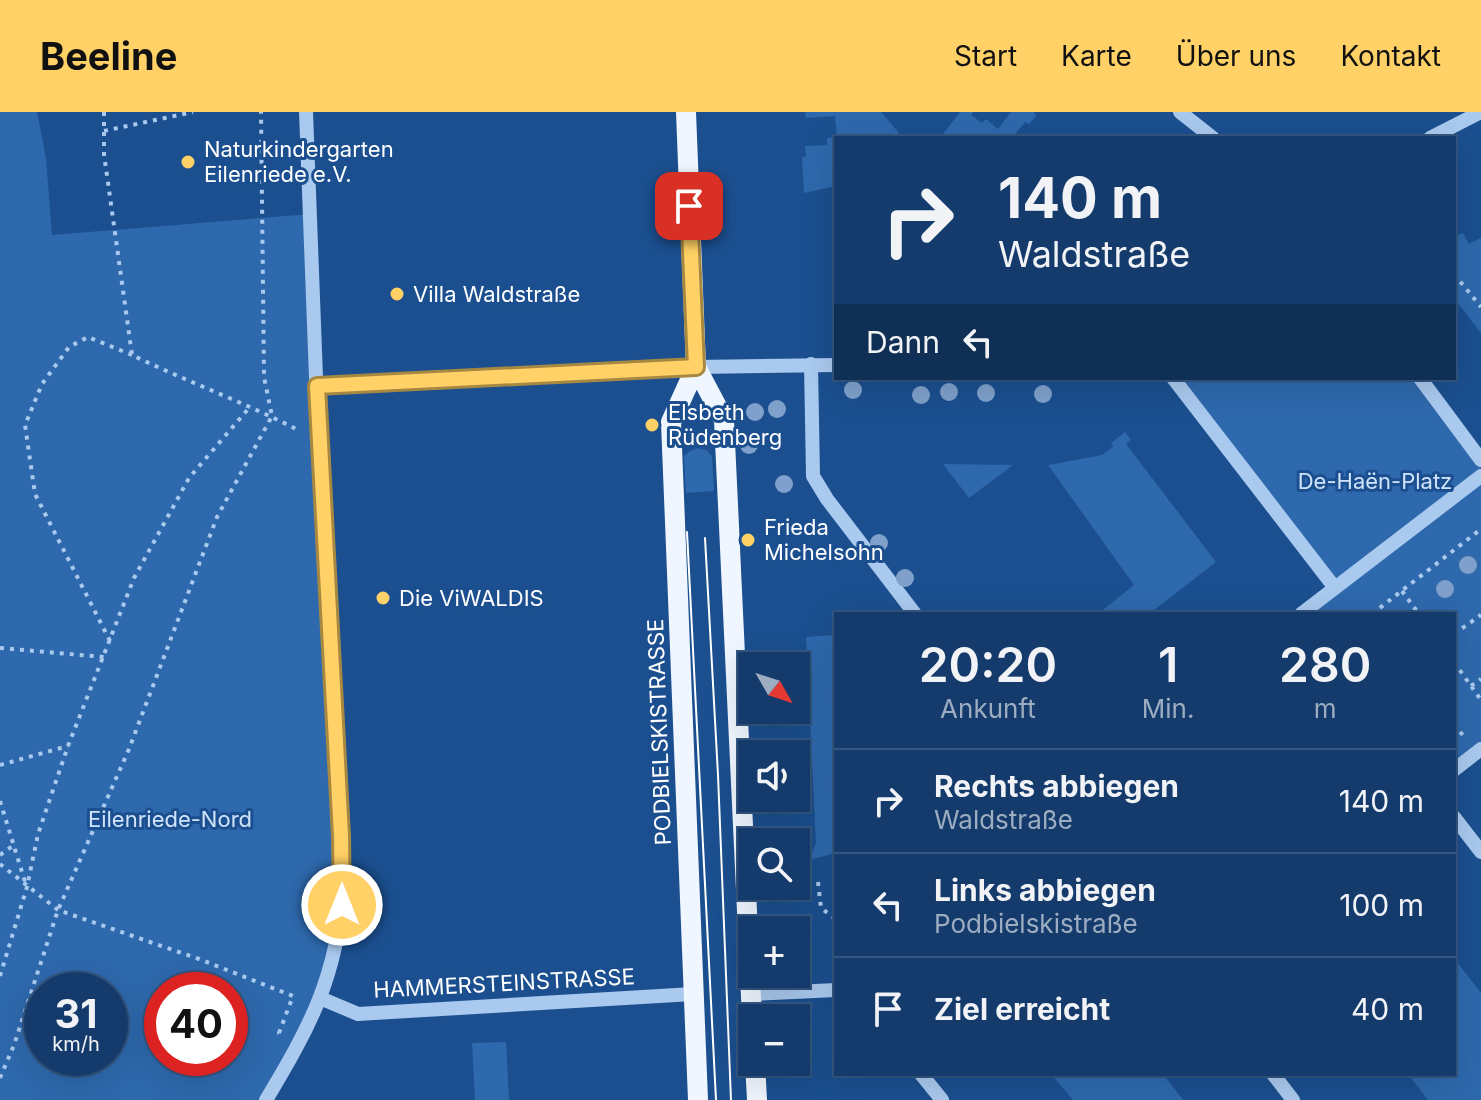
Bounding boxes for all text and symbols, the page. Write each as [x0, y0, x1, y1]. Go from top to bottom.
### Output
text: Beeline [40, 33, 177, 79]
text: Start [954, 39, 1017, 73]
text: Karte [1061, 39, 1132, 73]
text: Über uns [1176, 39, 1296, 73]
text: Kontakt [1340, 39, 1441, 73]
place label: Naturkindergarten Eilenriede e.V. [204, 136, 394, 187]
marker: Naturkindergarten Eilenriede e.V. [179, 153, 197, 171]
text: 140 m [998, 164, 1162, 232]
icon: right [866, 168, 970, 272]
pin [655, 172, 723, 240]
icon: arrive [667, 184, 711, 228]
text: Waldstraße [998, 232, 1190, 276]
place label: Villa Waldstraße [413, 281, 580, 307]
marker: Villa Waldstraße [388, 285, 406, 303]
icon: left [956, 320, 1000, 364]
text: Dann [866, 324, 940, 360]
place label: Elsbeth Rüdenberg [668, 399, 782, 450]
marker: Elsbeth Rüdenberg [643, 416, 661, 434]
park label: De-Haën-Platz [1298, 468, 1452, 494]
place label: Frieda Michelsohn [764, 514, 884, 565]
marker: Frieda Michelsohn [739, 531, 757, 549]
place label: Die ViWALDIS [399, 585, 544, 611]
marker: Die ViWALDIS [374, 589, 392, 607]
street label: PODBIELSKISTRASSE [642, 618, 676, 846]
text: 20:20 [919, 635, 1057, 694]
text: 1 [1158, 635, 1178, 694]
text: 280 [1279, 635, 1371, 694]
north arrow [738, 652, 810, 724]
map controls [738, 652, 810, 1076]
text: Ankunft [940, 693, 1036, 724]
text: Min. [1142, 693, 1194, 724]
text: m [1314, 693, 1337, 724]
button: sound [738, 740, 810, 812]
text: Rechts abbiegen [934, 768, 1179, 804]
icon: right [866, 779, 910, 823]
text: 140 m [1339, 783, 1424, 819]
text: Waldstraße [934, 804, 1073, 835]
park label: Eilenriede-Nord [88, 806, 252, 832]
button: search [738, 828, 810, 900]
position arrow [300, 863, 384, 947]
text: Links abbiegen [934, 872, 1156, 908]
icon: left [866, 883, 910, 927]
text: 100 m [1339, 887, 1424, 923]
text: Podbielskistraße [934, 908, 1138, 939]
button: + [738, 916, 810, 988]
street label: HAMMERSTEINSTRASSE [373, 963, 635, 1003]
speed limit sign: 40 [144, 972, 248, 1076]
icon: arrive [866, 987, 910, 1031]
text: 31 [54, 989, 98, 1038]
text: Ziel erreicht [934, 991, 1110, 1027]
text: 40 m [1351, 991, 1424, 1027]
button: − [738, 1004, 810, 1076]
text: km/h [52, 1032, 100, 1056]

